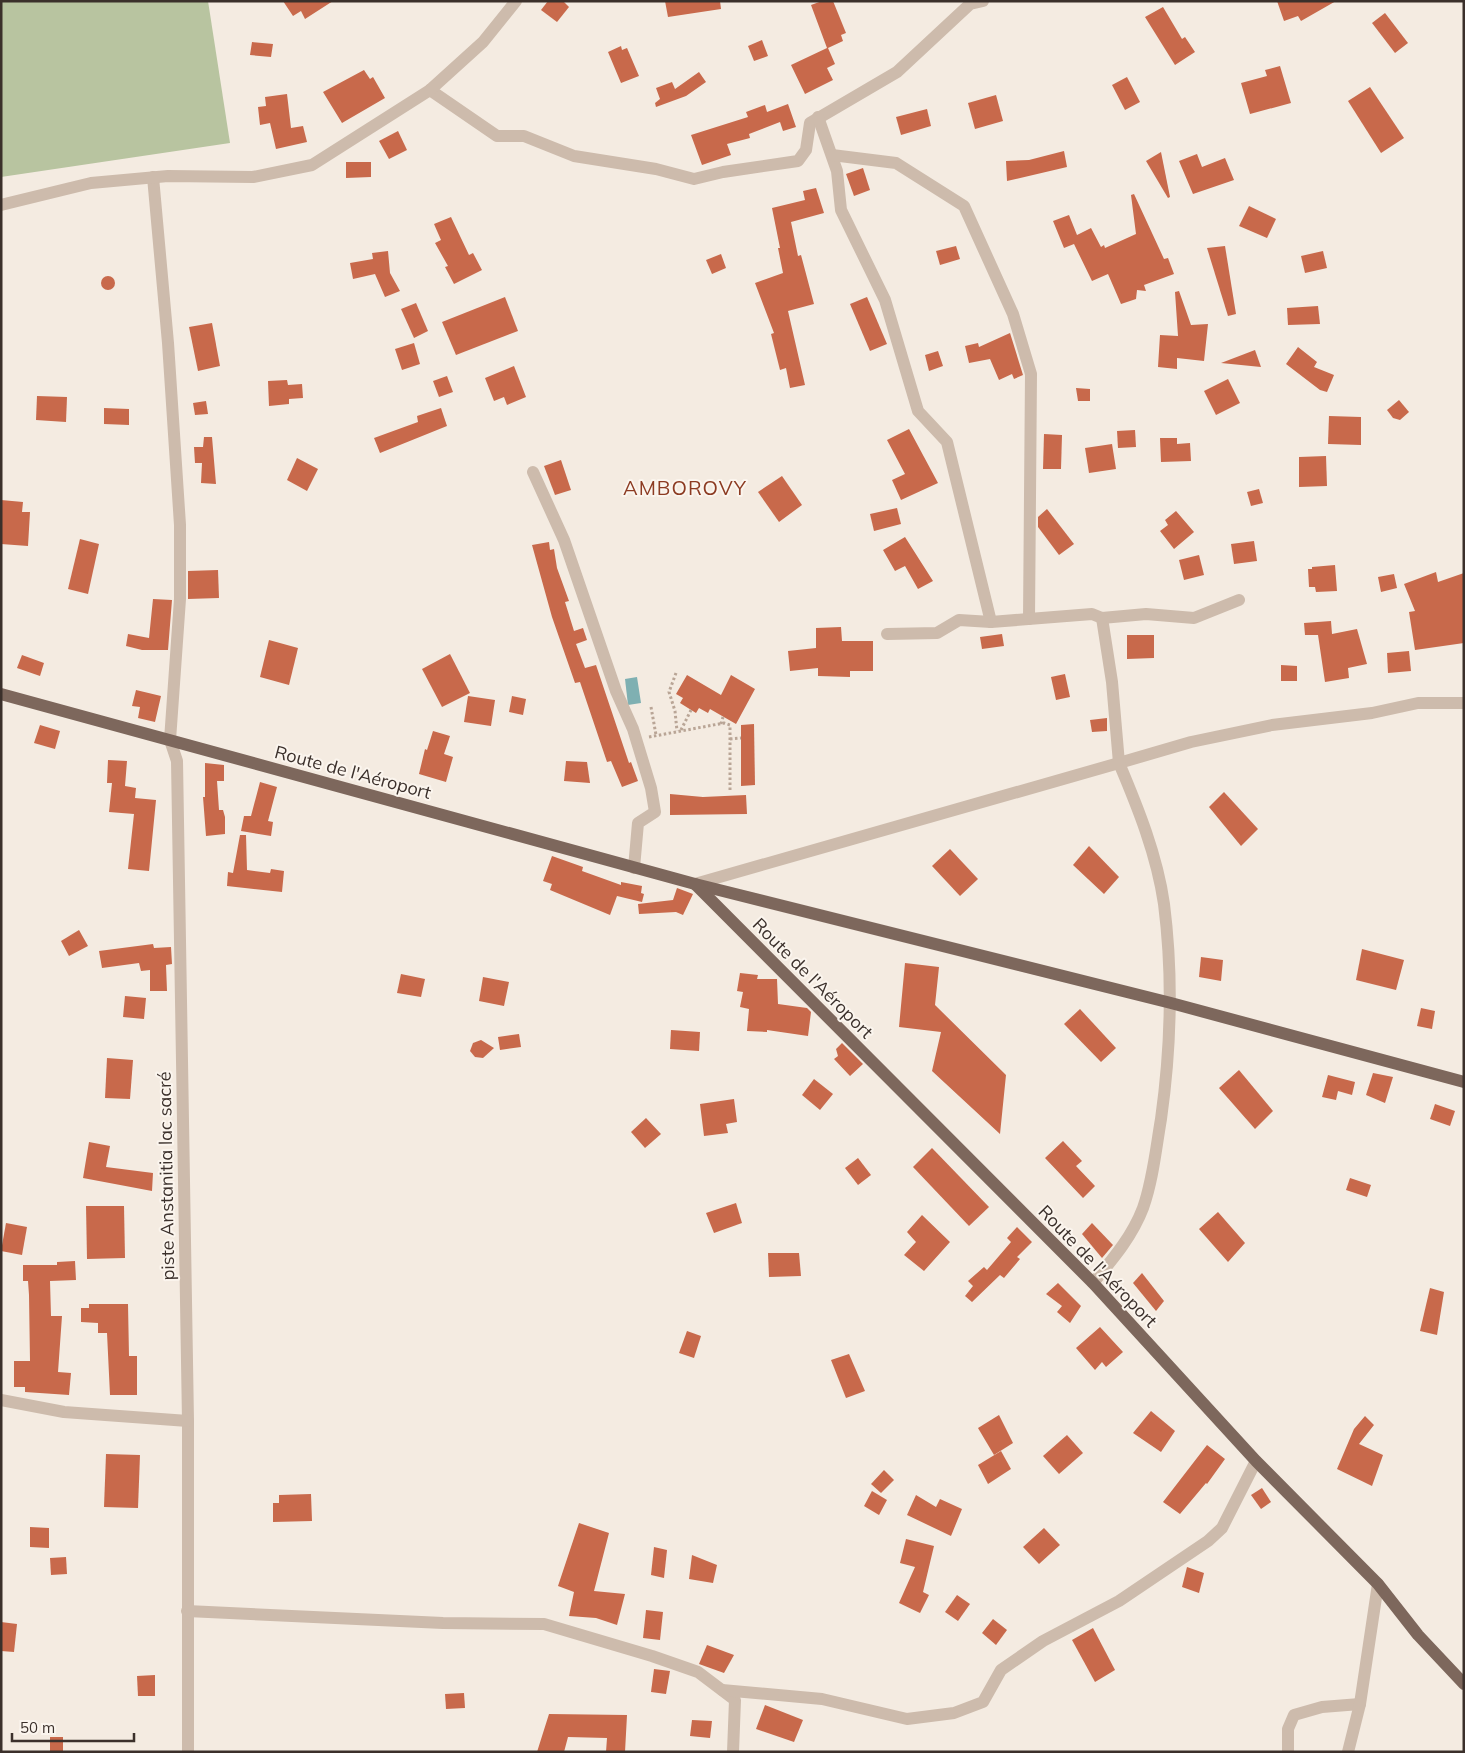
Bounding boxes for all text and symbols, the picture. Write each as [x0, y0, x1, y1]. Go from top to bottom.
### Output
district label: AMBOROVY [623, 475, 747, 500]
street label: Route de l'Aéroport [272, 740, 434, 804]
street label: Route de l'Aéroport [748, 913, 878, 1043]
street label: piste Anstanitia lac sacré [153, 1071, 179, 1281]
street label: Route de l'Aéroport [1034, 1200, 1162, 1332]
scale bar [12, 1710, 135, 1742]
text: 50 m [20, 1718, 55, 1737]

